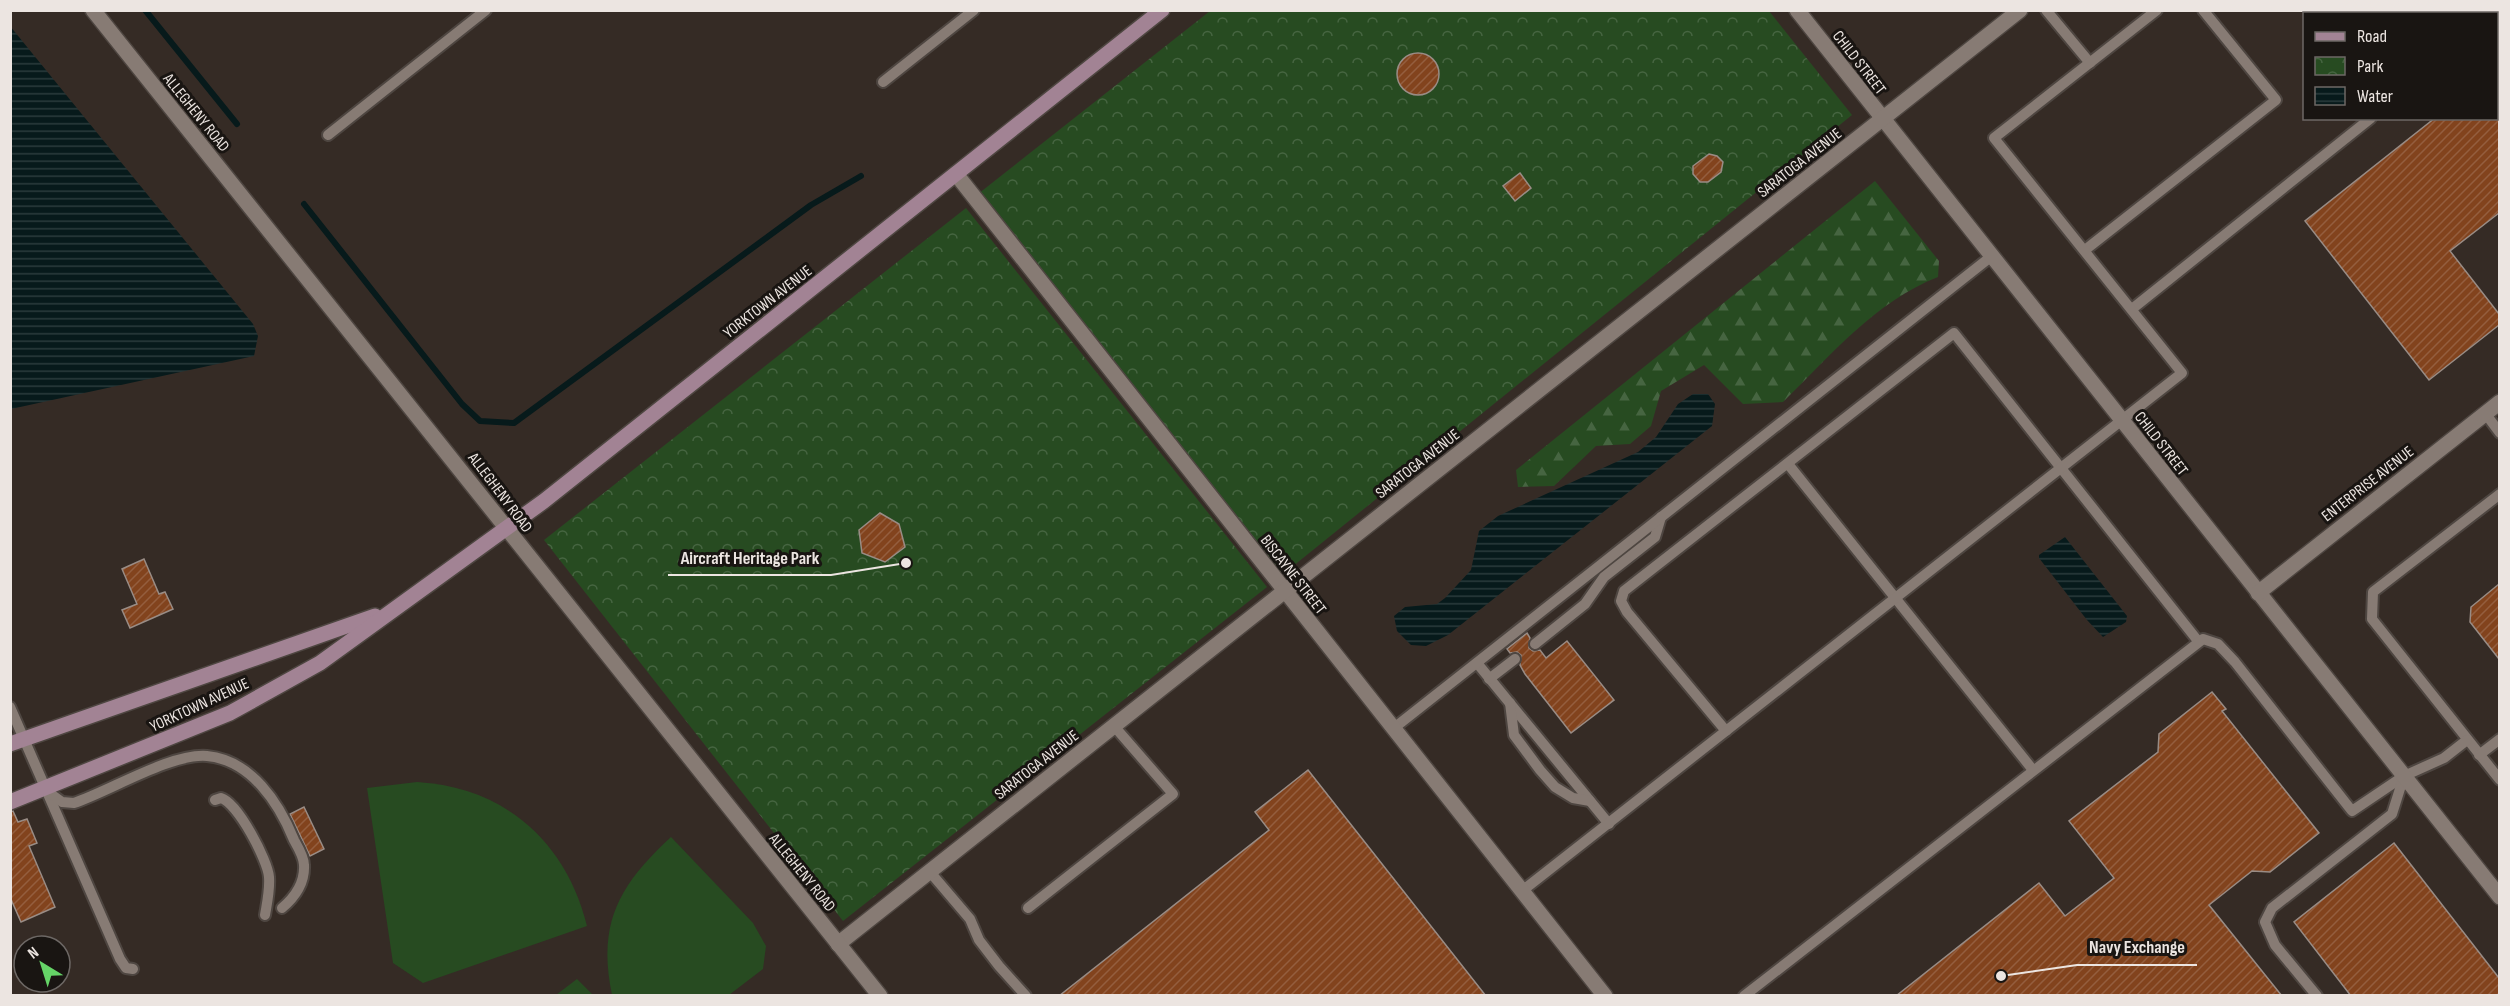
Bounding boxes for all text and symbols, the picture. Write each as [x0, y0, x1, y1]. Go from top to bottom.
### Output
legend [2303, 12, 2498, 120]
text: Road [2357, 26, 2387, 47]
street label: CHILD STREET [1828, 27, 1890, 99]
text: Park [2357, 56, 2383, 77]
street label: ALLEGHENY ROAD [158, 69, 233, 156]
text: Water [2357, 86, 2393, 107]
street label: SARATOGA AVENUE [1754, 124, 1846, 202]
street label: YORKTOWN AVENUE [720, 262, 816, 343]
street label: CHILD STREET [2130, 408, 2192, 480]
street label: SARATOGA AVENUE [1372, 425, 1464, 503]
street label: ENTERPRISE AVENUE [2318, 442, 2418, 526]
street label: ALLEGHENY ROAD [463, 448, 536, 537]
street label: BISCAYNE STREET [1256, 531, 1330, 619]
callout: Aircraft Heritage Park [668, 539, 831, 575]
text: Aircraft Heritage Park [680, 548, 820, 569]
street label: YORKTOWN AVENUE [147, 674, 252, 737]
street label: SARATOGA AVENUE [991, 726, 1083, 804]
street label: ALLEGHENY ROAD [764, 829, 839, 916]
callout: Navy Exchange [2077, 929, 2197, 965]
north arrow [12, 934, 72, 994]
text: Navy Exchange [2089, 937, 2185, 958]
text: N [24, 943, 43, 963]

